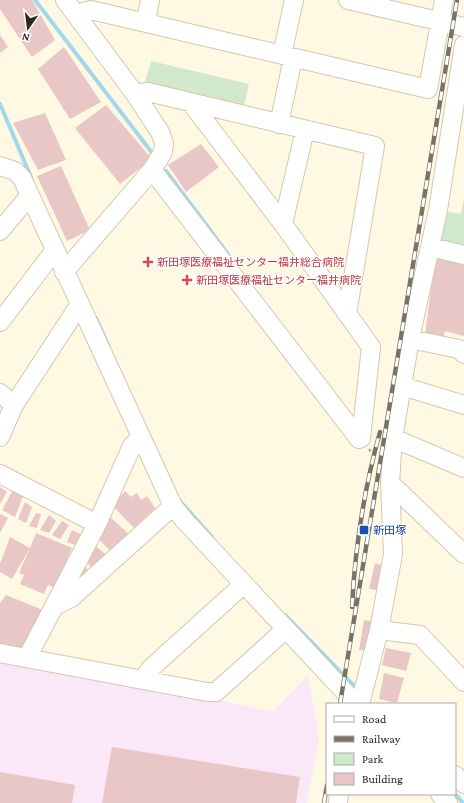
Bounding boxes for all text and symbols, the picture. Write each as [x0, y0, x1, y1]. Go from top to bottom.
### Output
north arrow [8, 8, 48, 48]
text: N [20, 31, 31, 44]
marker: 新田塚医療福祉センター福井総合病院 [142, 256, 154, 268]
place label: 新田塚医療福祉センター福井総合病院 [157, 256, 344, 268]
marker: 新田塚医療福祉センター福井病院 [181, 274, 193, 286]
place label: 新田塚医療福祉センター福井病院 [196, 274, 361, 286]
marker: 新田塚 [358, 524, 370, 536]
place label: 新田塚 [373, 524, 406, 536]
legend [326, 703, 456, 795]
text: Road [362, 712, 387, 726]
text: Railway [362, 732, 401, 746]
text: Park [362, 752, 384, 766]
text: Building [362, 772, 403, 786]

